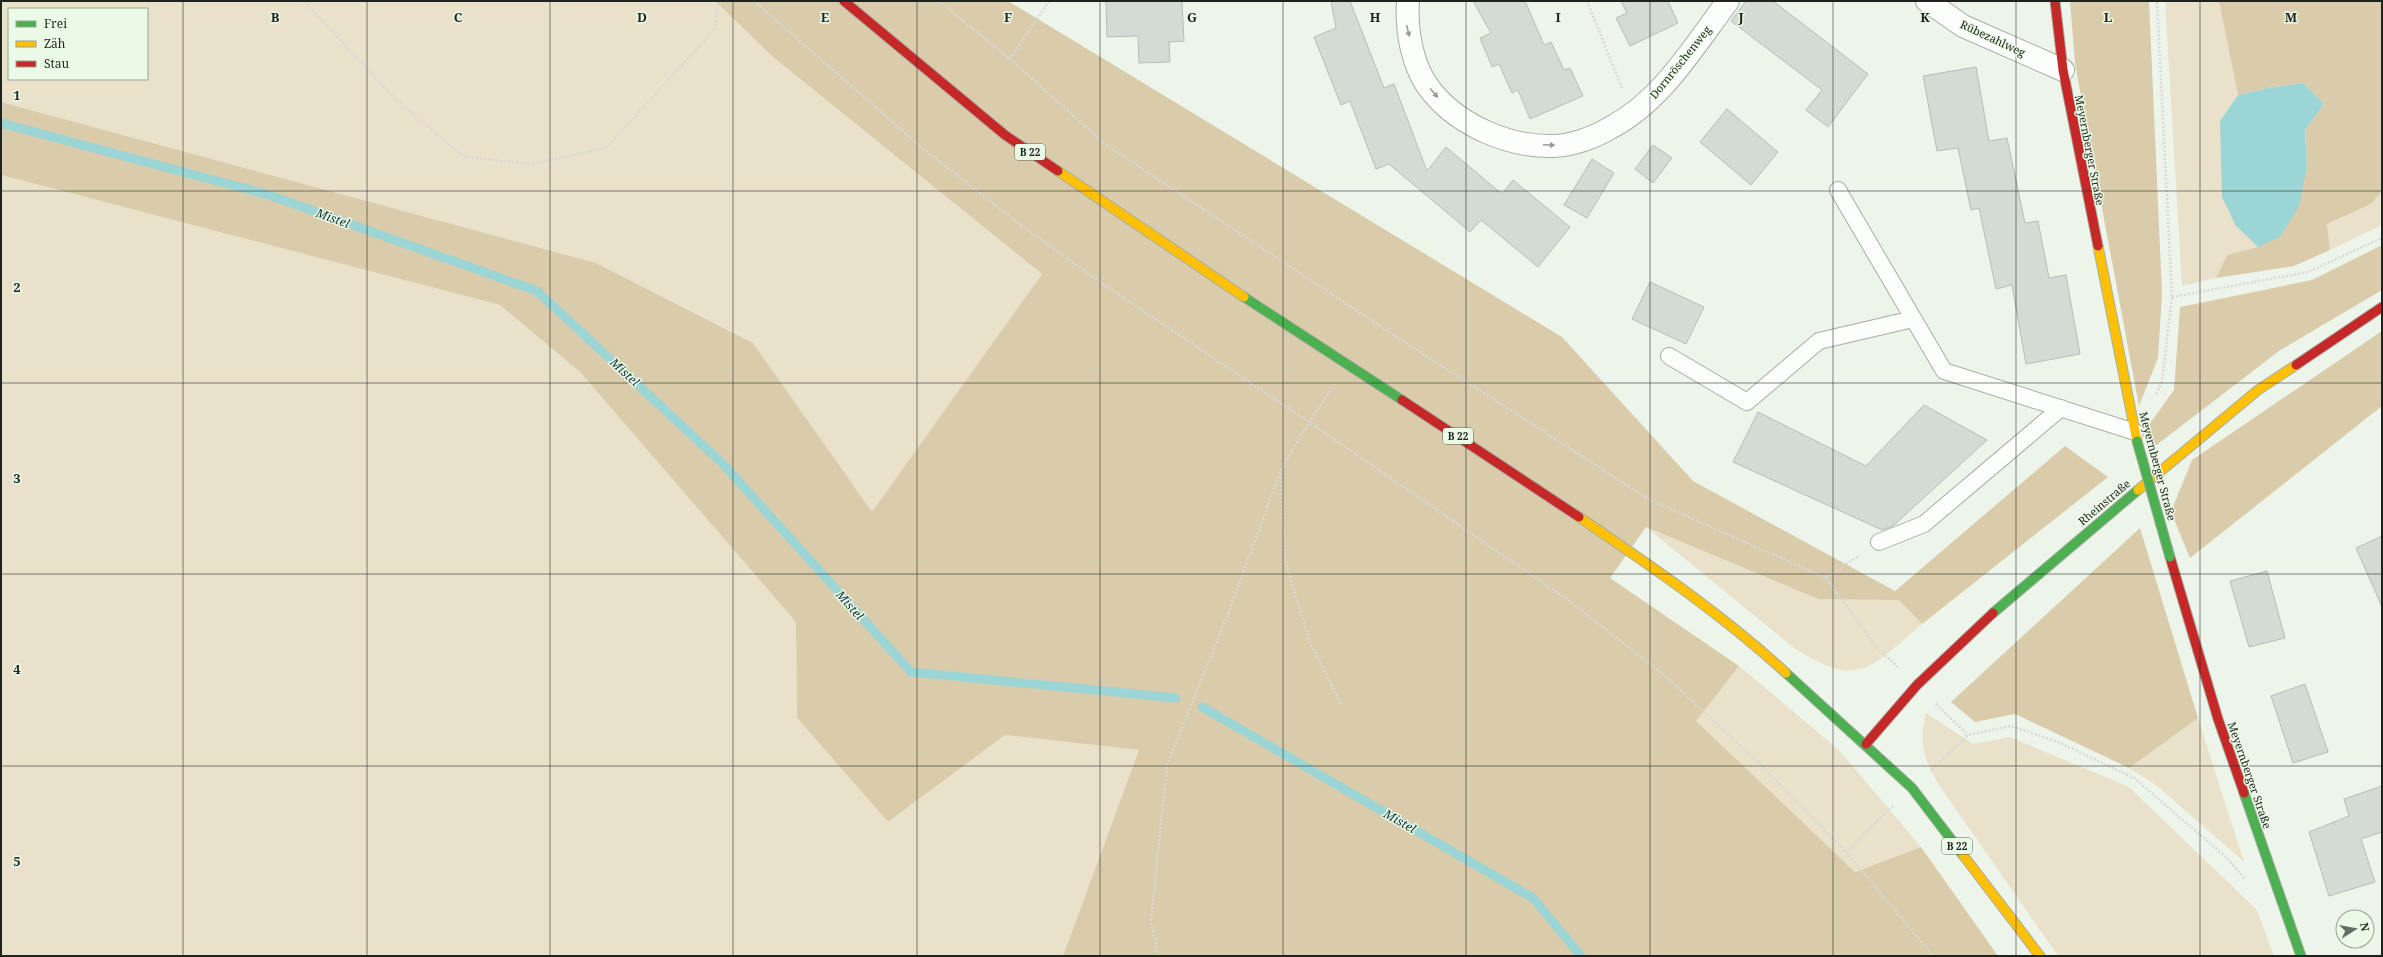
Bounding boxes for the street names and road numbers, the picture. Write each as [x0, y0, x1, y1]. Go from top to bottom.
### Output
street label: Rübezahlweg [1958, 16, 2028, 60]
street label: Dornröschenweg [1646, 22, 1714, 102]
street label: Meyernberger Straße [2072, 93, 2108, 207]
road number: B 22 [1015, 144, 1045, 160]
street label: Meyernberger Straße [2136, 410, 2180, 522]
road number: B 22 [1443, 428, 1473, 444]
street label: Rheinstraße [2075, 476, 2133, 528]
street label: Meyernberger Straße [2225, 719, 2275, 831]
road number: B 22 [1942, 838, 1972, 854]

